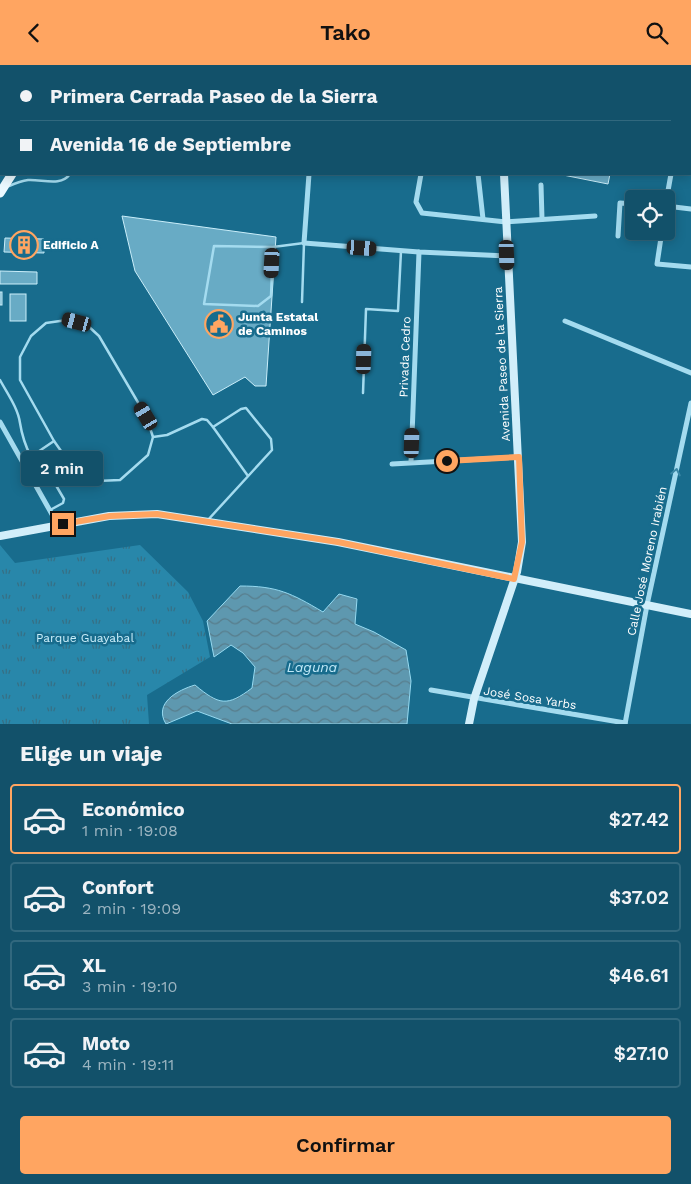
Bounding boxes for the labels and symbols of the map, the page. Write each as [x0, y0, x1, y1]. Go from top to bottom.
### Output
building icon: Edificio A [9, 230, 39, 260]
place label: Edificio A [43, 238, 100, 252]
car [346, 239, 377, 257]
car [498, 240, 515, 270]
car [263, 248, 280, 278]
street label: Avenida Paseo de la Sierra [491, 286, 513, 442]
public building icon: Junta Estatal de Caminos [204, 309, 234, 339]
place label: Junta Estatal de Caminos [238, 310, 318, 338]
car [60, 311, 93, 333]
street label: Privada Cedro [397, 316, 413, 398]
car [355, 344, 372, 374]
car [131, 399, 160, 433]
car [403, 428, 420, 458]
route start [436, 450, 458, 472]
callout: 2 min [22, 451, 104, 487]
one-way arrow [670, 468, 681, 477]
street label: Calle José Moreno Irabién [624, 485, 670, 637]
route end [52, 513, 74, 535]
park label: Parque Guayabal [36, 631, 134, 645]
water label: Laguna [287, 659, 338, 675]
street label: José Sosa Yarbs [483, 684, 577, 712]

